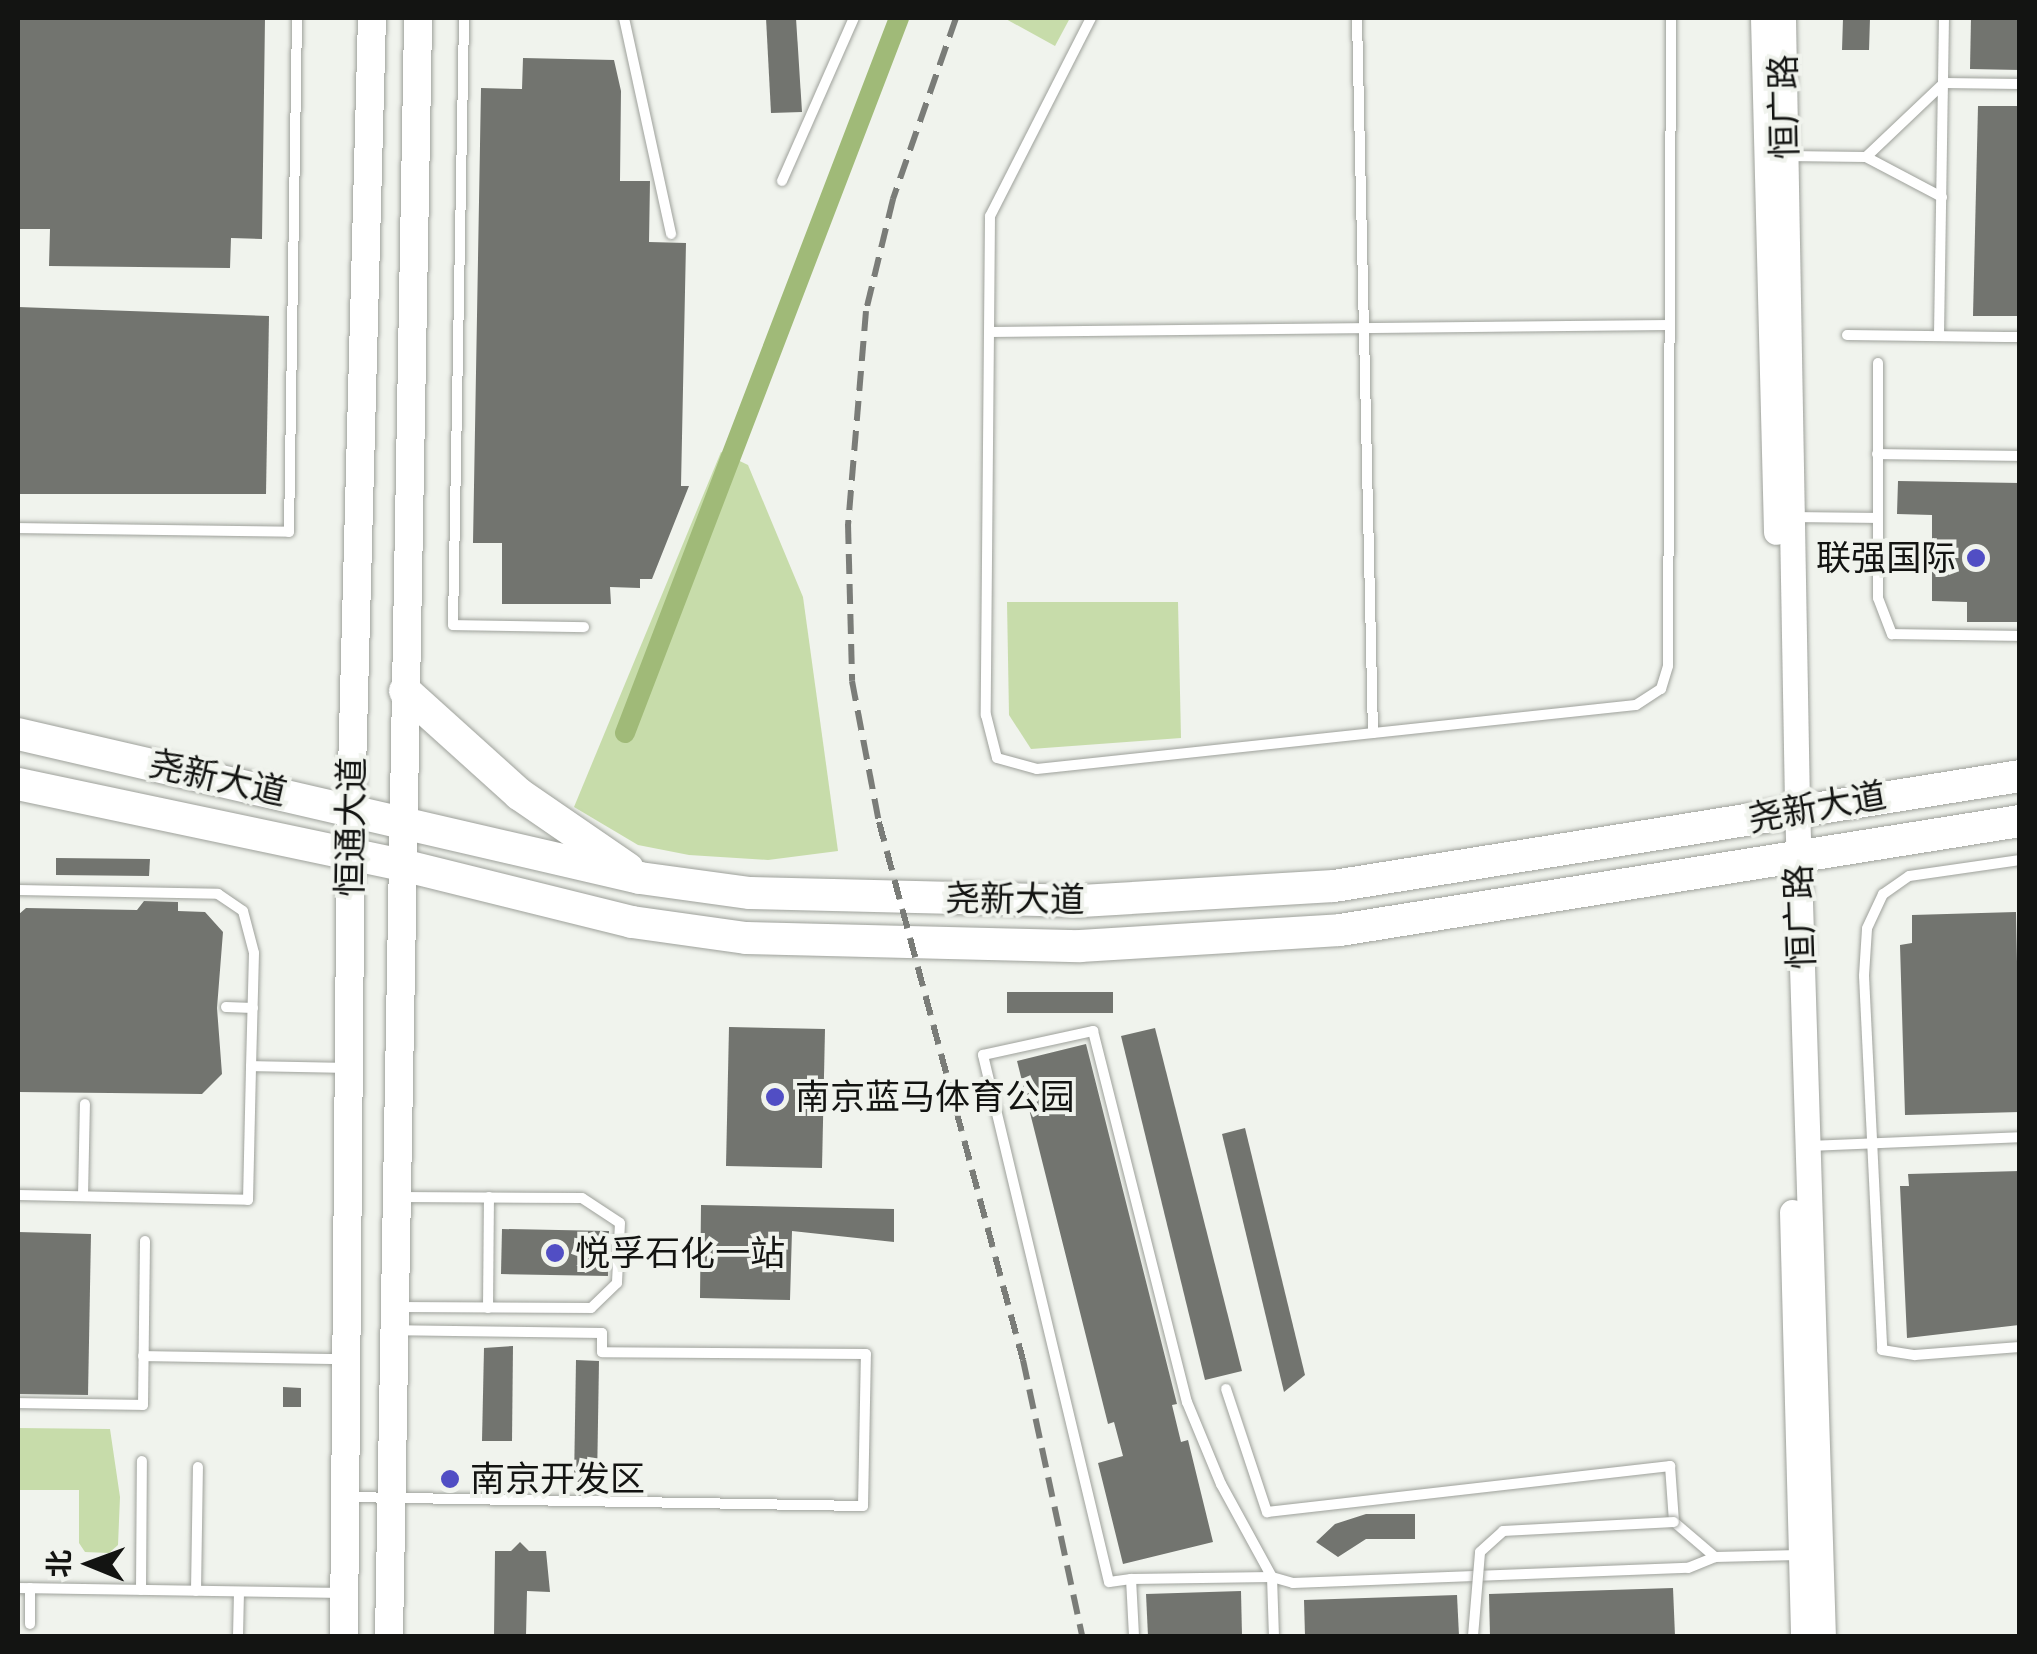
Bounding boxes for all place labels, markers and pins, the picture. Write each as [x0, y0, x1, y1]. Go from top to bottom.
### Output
place label: 联强国际 [1816, 537, 1956, 579]
marker: 联强国际 [1965, 547, 1987, 569]
place label: 南京蓝马体育公园 [795, 1076, 1075, 1118]
marker: 南京蓝马体育公园 [764, 1086, 786, 1108]
place label: 悦孚石化一站 [575, 1232, 785, 1274]
marker: 悦孚石化一站 [544, 1242, 566, 1264]
place label: 南京开发区 [470, 1458, 645, 1500]
marker: 南京开发区 [439, 1468, 461, 1490]

